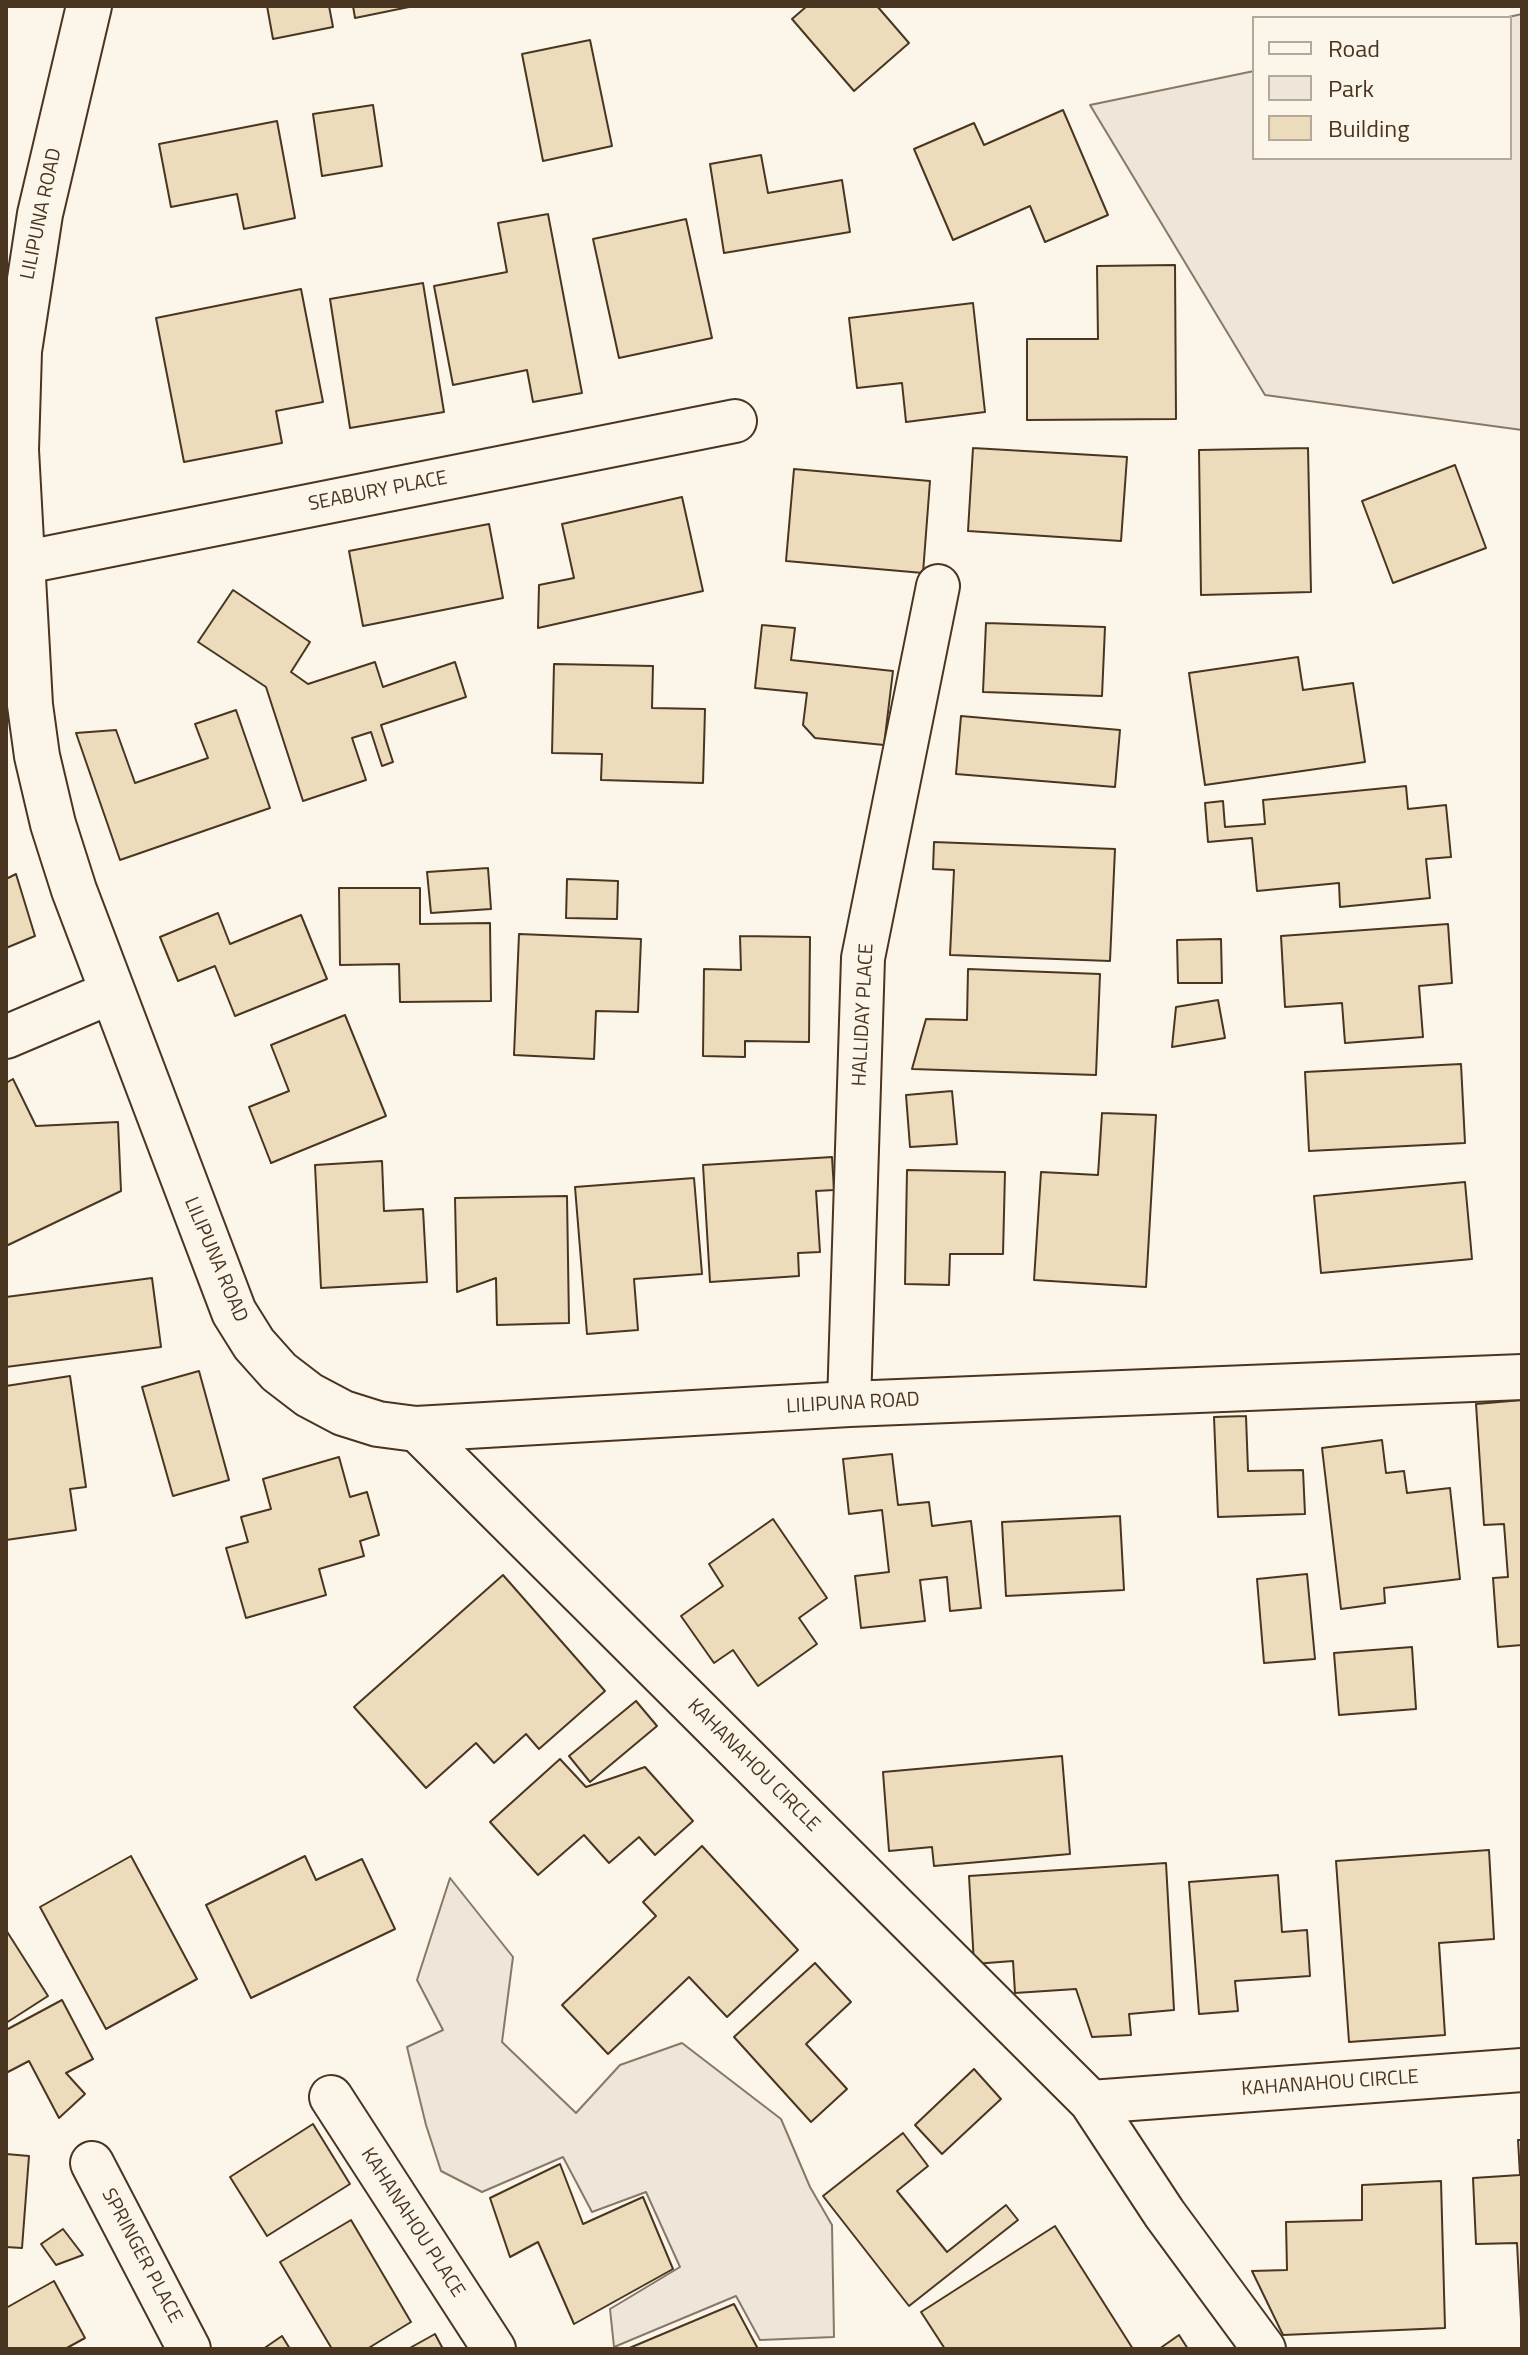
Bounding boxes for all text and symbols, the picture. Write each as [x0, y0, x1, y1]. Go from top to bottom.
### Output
legend [1252, 16, 1512, 160]
text: Road [1328, 30, 1380, 66]
text: Park [1328, 70, 1374, 106]
text: Building [1328, 110, 1410, 146]
street label: LILIPUNA ROAD [16, 146, 68, 282]
street label: SEABURY PLACE [306, 467, 450, 517]
street label: HALLIDAY PLACE [848, 943, 880, 1087]
street label: LILIPUNA ROAD [178, 1194, 252, 1326]
street label: LILIPUNA ROAD [786, 1389, 920, 1419]
street label: KAHANAHOU CIRCLE [682, 1695, 824, 1837]
street label: KAHANAHOU CIRCLE [1240, 2066, 1420, 2102]
street label: KAHANAHOU PLACE [355, 2144, 469, 2302]
street label: SPRINGER PLACE [96, 2185, 186, 2327]

